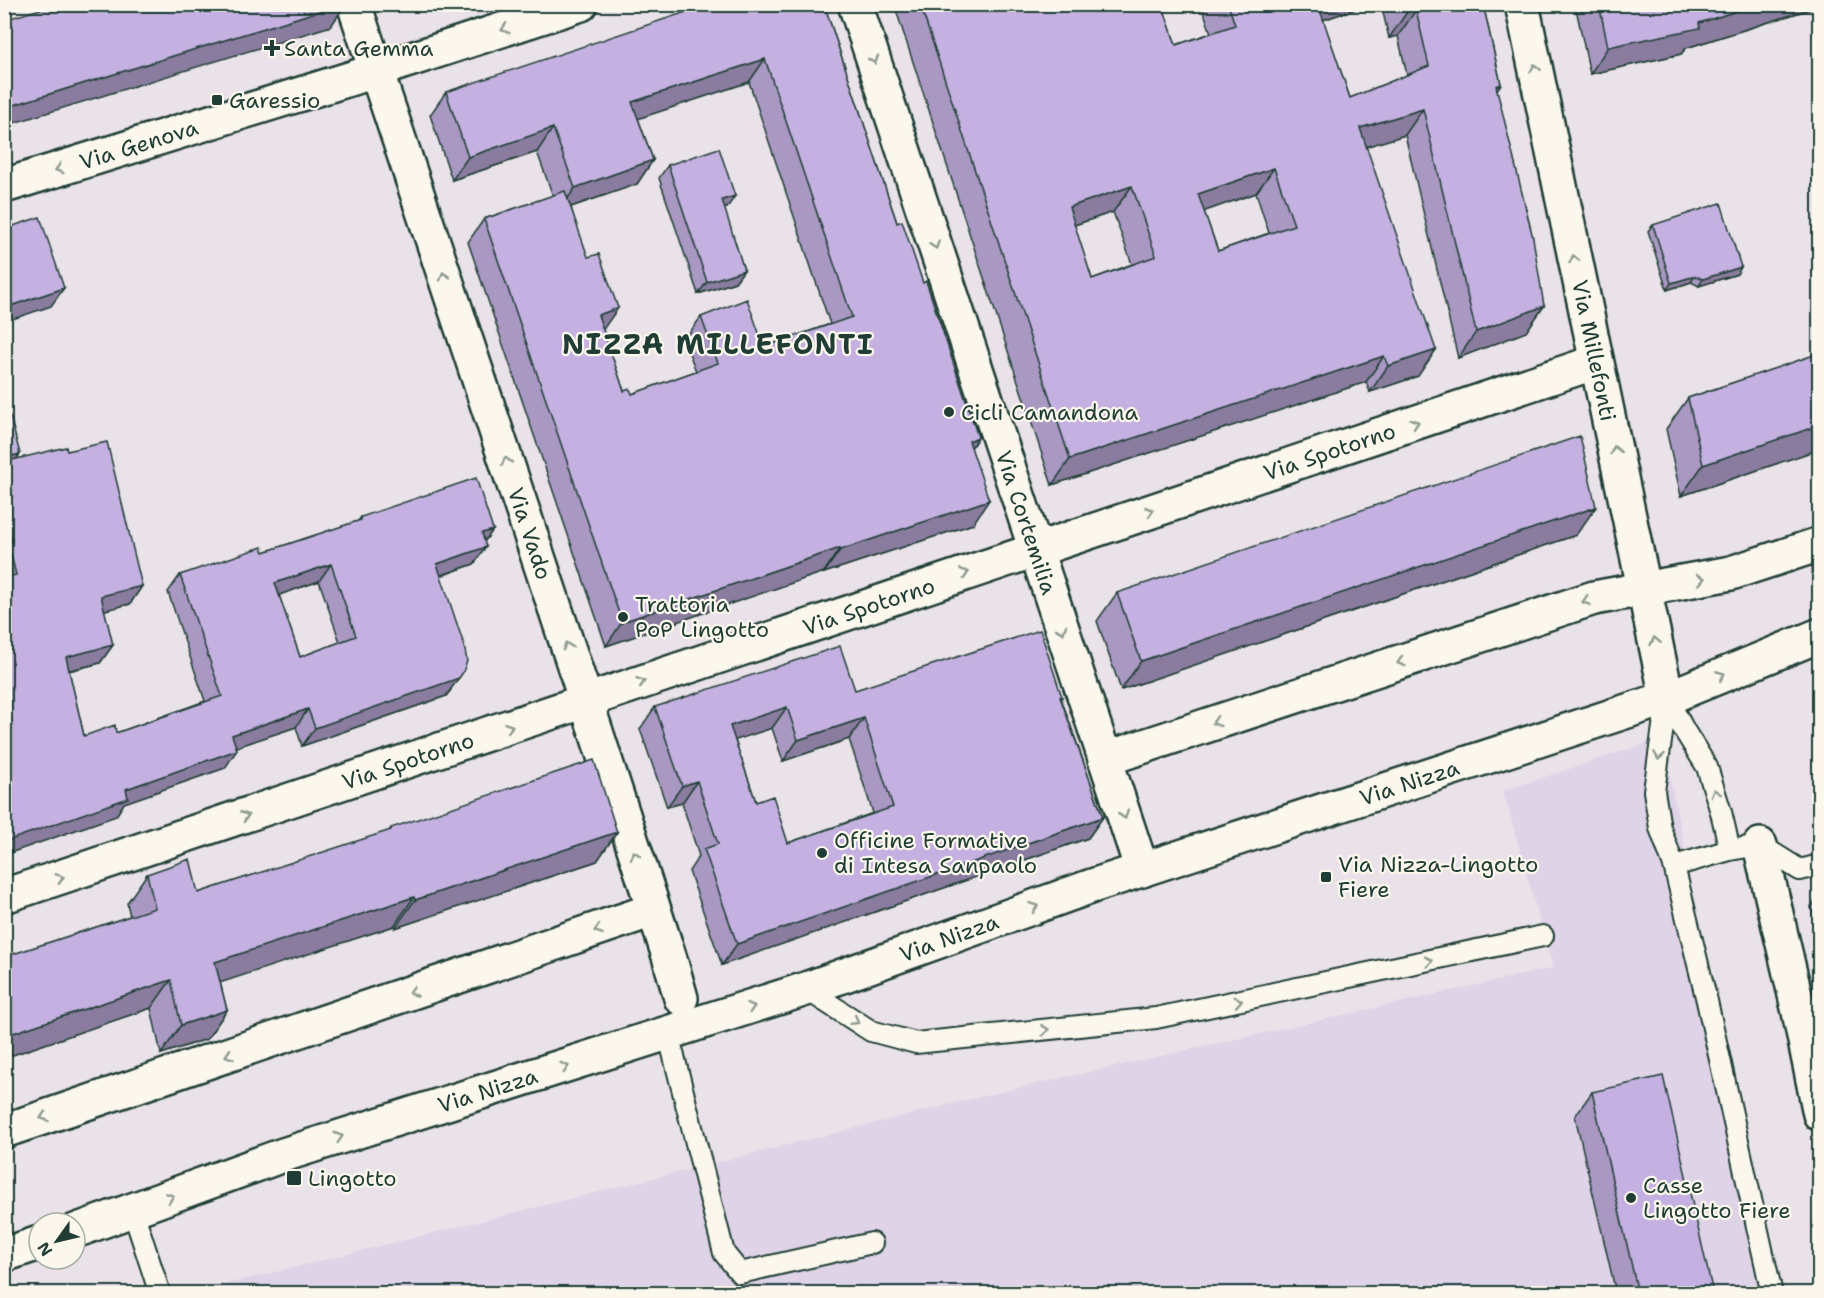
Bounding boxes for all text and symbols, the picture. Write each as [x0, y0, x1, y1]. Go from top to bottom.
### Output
one-way arrow [500, 22, 511, 34]
place label: Santa Gemma [284, 34, 434, 63]
marker: Santa Gemma [265, 41, 279, 55]
one-way arrow [866, 54, 879, 65]
one-way arrow [1529, 63, 1542, 73]
place label: Garessio [229, 86, 320, 115]
marker: Garessio [210, 93, 224, 107]
street label: Via Genova [76, 112, 202, 176]
one-way arrow [54, 162, 65, 174]
one-way arrow [927, 239, 940, 250]
one-way arrow [1569, 254, 1582, 264]
one-way arrow [438, 271, 451, 282]
street label: Via Millefonti [1566, 277, 1623, 424]
district label: NIZZA MILLEFONTI [562, 325, 874, 363]
place label: Cicli Camandona [961, 398, 1138, 427]
marker: Cicli Camandona [942, 405, 956, 419]
street label: Via Spotorno [1260, 416, 1399, 487]
one-way arrow [1409, 417, 1420, 430]
one-way arrow [1609, 445, 1622, 455]
street label: Via Cortemilia [989, 447, 1064, 598]
one-way arrow [500, 456, 513, 467]
street label: Via Vado [501, 484, 559, 583]
one-way arrow [1144, 506, 1155, 519]
one-way arrow [960, 568, 970, 581]
street label: Via Spotorno [799, 570, 939, 642]
one-way arrow [1696, 573, 1706, 586]
place label: Trattoria PoP Lingotto [635, 590, 769, 644]
one-way arrow [1581, 594, 1592, 606]
marker: Trattoria PoP Lingotto [616, 610, 630, 624]
one-way arrow [1055, 624, 1067, 635]
one-way arrow [1649, 636, 1662, 646]
one-way arrow [562, 641, 575, 652]
one-way arrow [1396, 654, 1407, 667]
one-way arrow [1715, 670, 1726, 682]
one-way arrow [635, 677, 646, 690]
one-way arrow [1211, 715, 1222, 728]
one-way arrow [503, 722, 514, 734]
street label: Via Spotorno [338, 725, 478, 796]
one-way arrow [1654, 751, 1666, 760]
street label: Via Nizza [1356, 752, 1463, 812]
one-way arrow [1710, 788, 1723, 799]
one-way arrow [1117, 809, 1129, 820]
one-way arrow [239, 810, 250, 823]
place label: Officine Formative di Intesa Sanpaolo [834, 826, 1037, 880]
marker: Officine Formative di Intesa Sanpaolo [815, 846, 829, 860]
one-way arrow [630, 850, 643, 861]
place label: Via Nizza-Lingotto Fiere [1338, 850, 1538, 904]
marker: Via Nizza-Lingotto Fiere [1319, 870, 1333, 884]
one-way arrow [54, 872, 65, 885]
one-way arrow [1028, 902, 1039, 915]
street label: Via Nizza [895, 906, 1003, 969]
one-way arrow [593, 922, 604, 935]
one-way arrow [1423, 955, 1433, 968]
one-way arrow [409, 985, 419, 997]
one-way arrow [1233, 995, 1243, 1008]
one-way arrow [745, 1002, 756, 1014]
one-way arrow [849, 1013, 860, 1024]
one-way arrow [1041, 1024, 1050, 1037]
one-way arrow [224, 1047, 235, 1060]
street label: Via Nizza [434, 1061, 541, 1120]
one-way arrow [559, 1061, 570, 1074]
one-way arrow [39, 1110, 50, 1123]
one-way arrow [333, 1132, 344, 1145]
place label: Lingotto [308, 1164, 397, 1193]
marker: Lingotto [285, 1169, 303, 1187]
place label: Casse Lingotto Fiere [1643, 1171, 1791, 1225]
marker: Casse Lingotto Fiere [1624, 1191, 1638, 1205]
one-way arrow [164, 1192, 175, 1205]
north arrow [27, 1211, 87, 1271]
text: N [33, 1238, 57, 1260]

